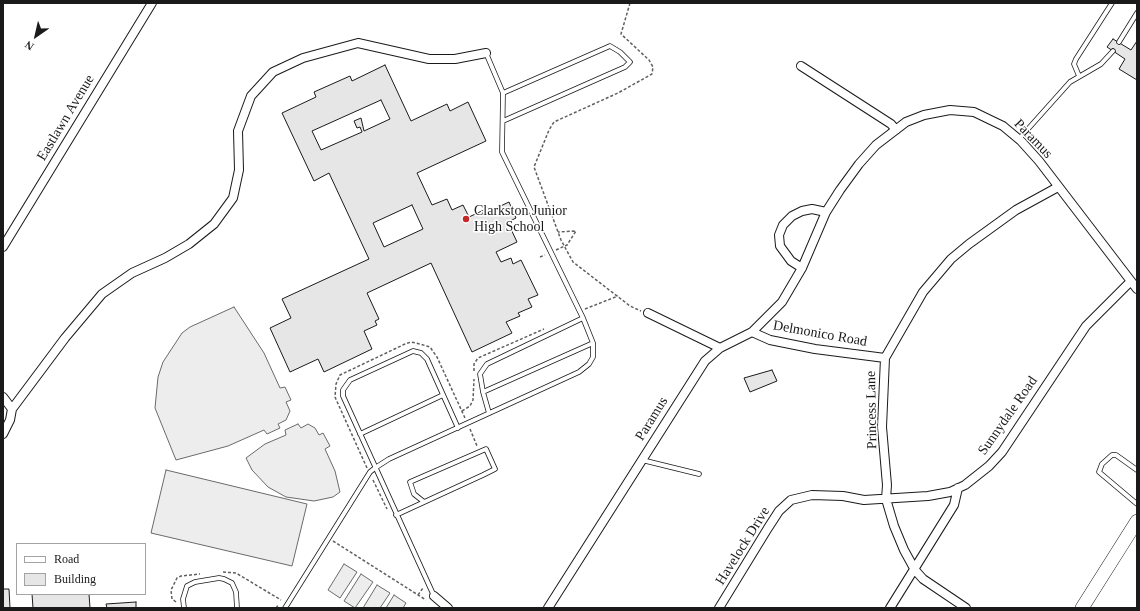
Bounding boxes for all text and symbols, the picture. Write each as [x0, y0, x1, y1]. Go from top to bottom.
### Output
north arrow [16, 16, 56, 56]
text: N [23, 39, 36, 53]
street label: Eastlawn Avenue [34, 72, 98, 164]
street label: Paramus [1010, 116, 1056, 162]
place label: Clarkston Junior High School [474, 203, 567, 236]
marker: Clarkston Junior High School [461, 214, 471, 224]
street label: Delmonico Road [772, 317, 868, 351]
street label: Princess Lane [863, 371, 881, 449]
street label: Sunnydale Road [975, 373, 1041, 459]
street label: Paramus [632, 394, 672, 444]
street label: Havelock Drive [712, 504, 774, 588]
legend [16, 543, 146, 595]
text: Road [54, 552, 79, 566]
text: Building [54, 572, 96, 586]

